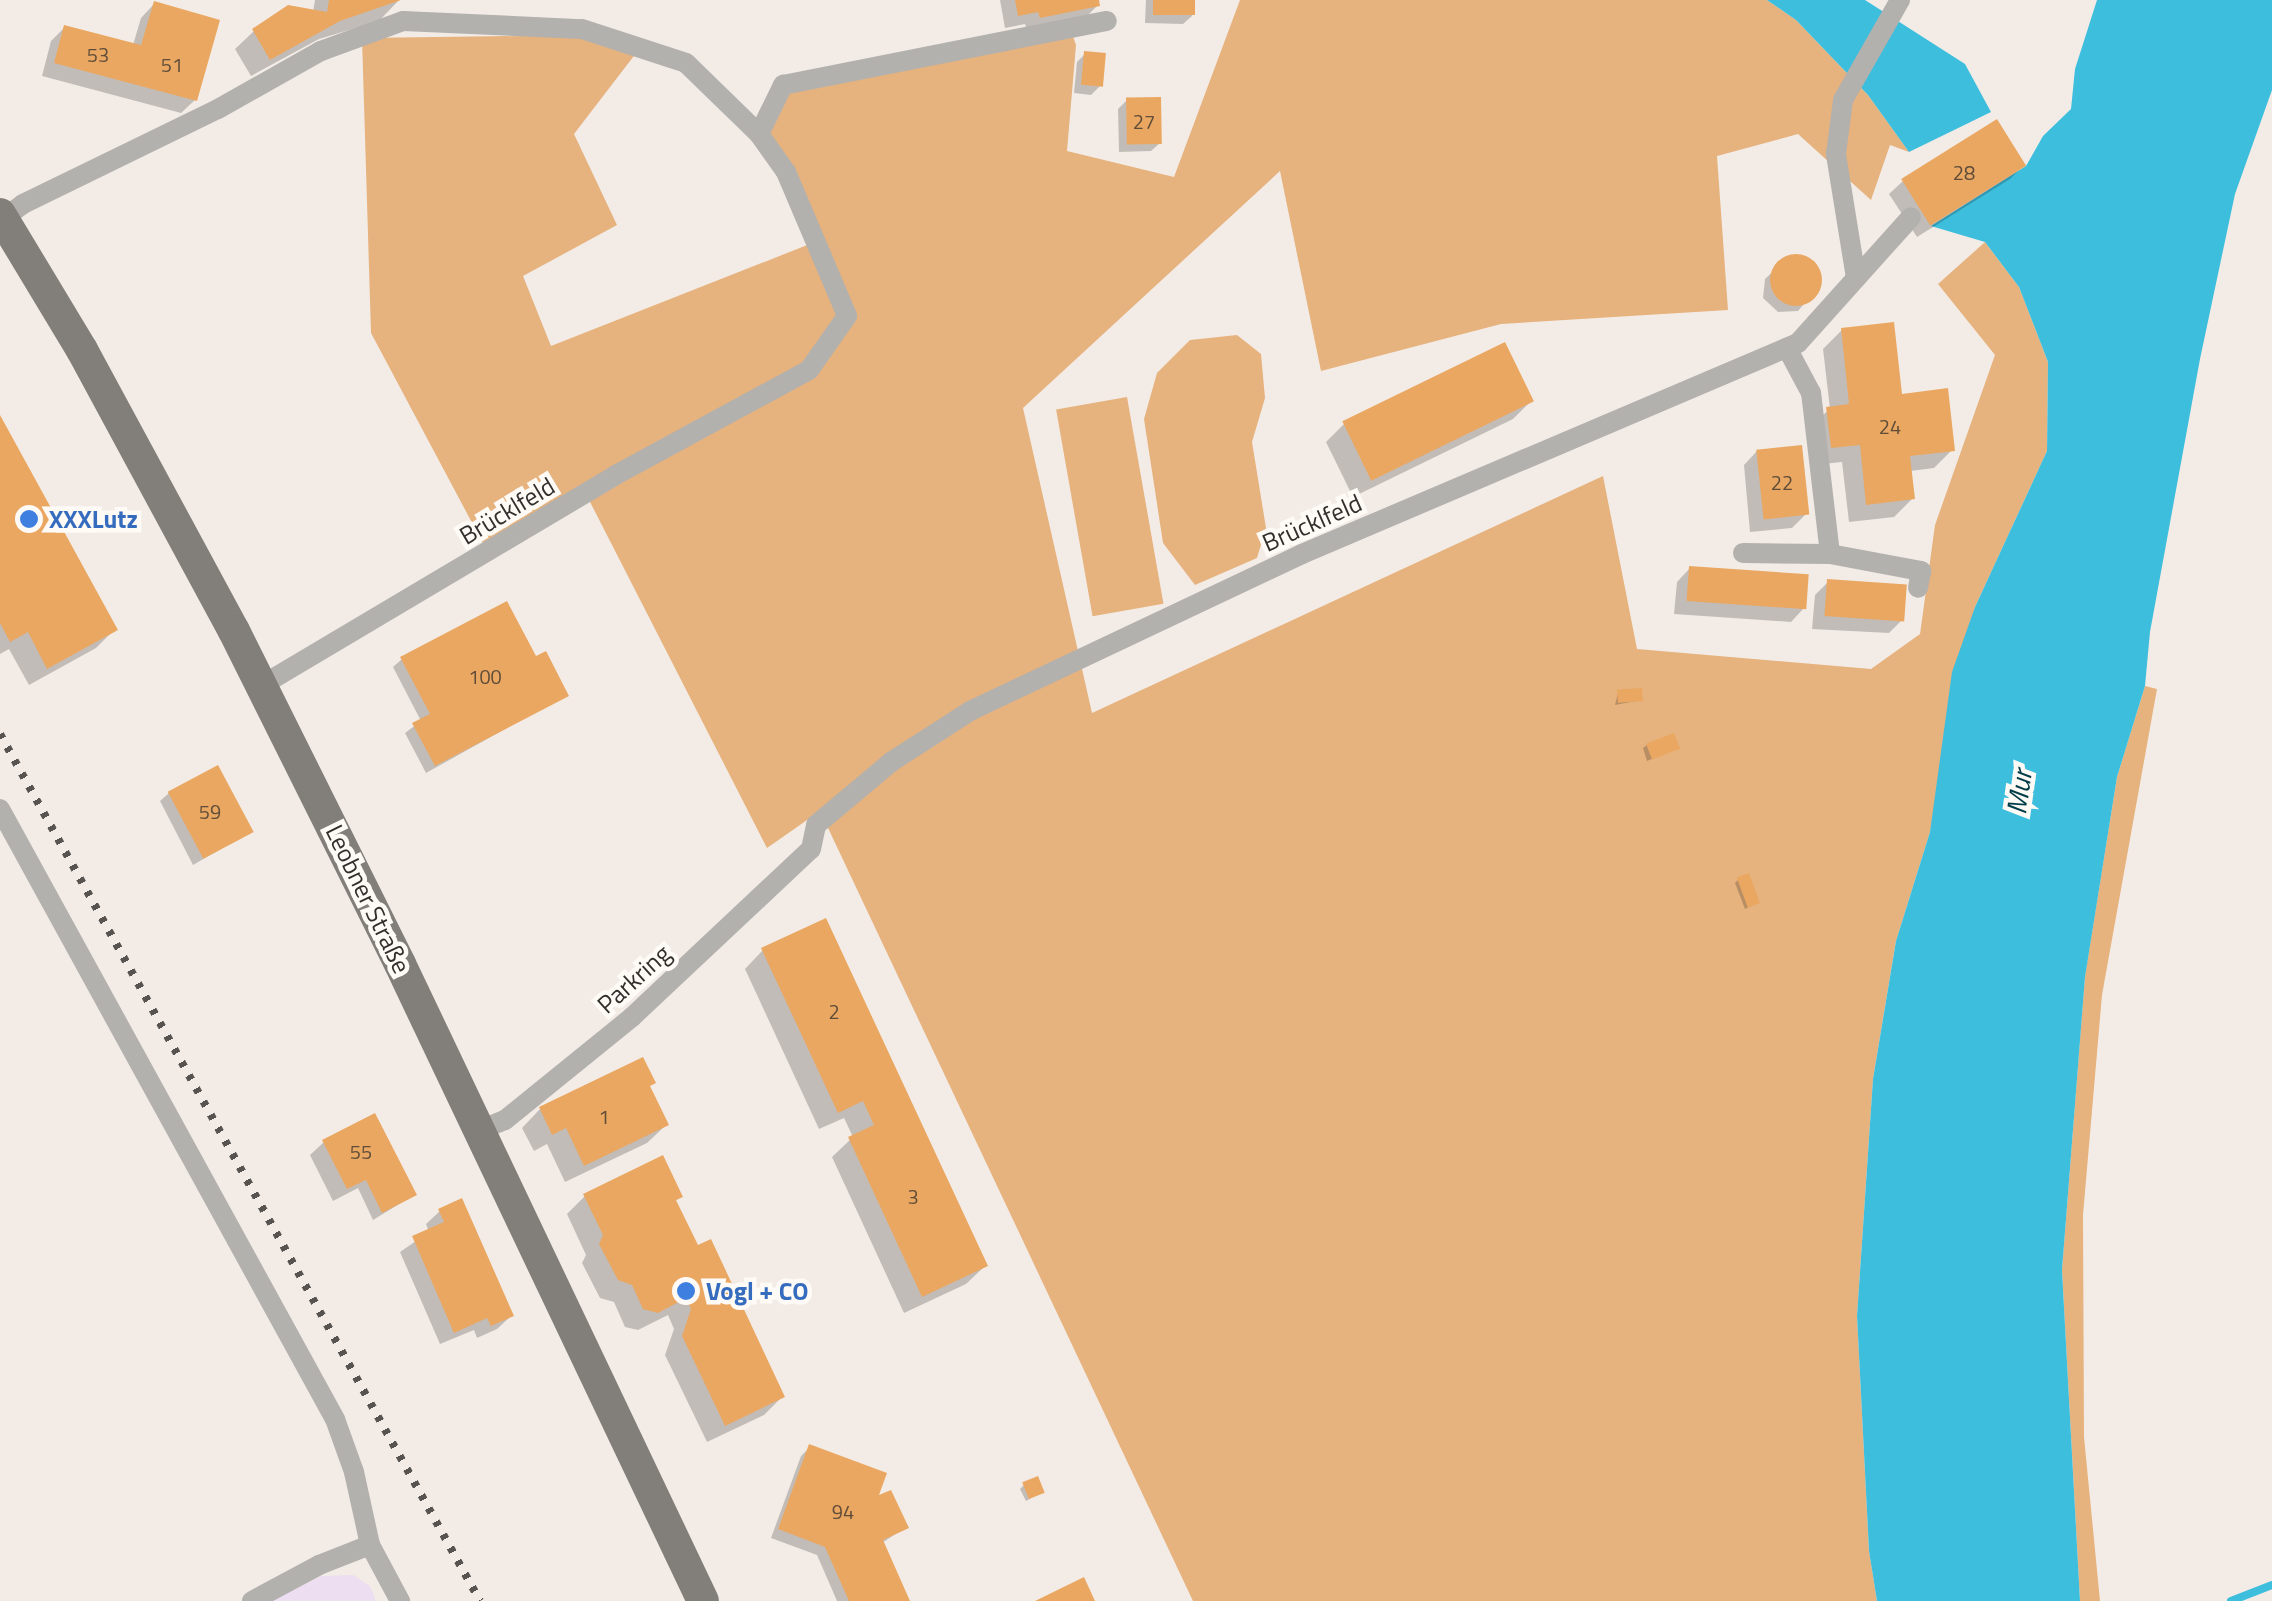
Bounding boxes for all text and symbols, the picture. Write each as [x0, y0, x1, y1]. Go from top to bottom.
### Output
house number: 53 [87, 42, 109, 66]
house number: 51 [161, 52, 183, 76]
house number: 27 [1133, 109, 1155, 133]
house number: 28 [1953, 160, 1975, 184]
house number: 24 [1879, 414, 1901, 438]
house number: 22 [1771, 470, 1793, 494]
street label: Brücklfeld [454, 471, 560, 551]
street label: Brücklfeld [1258, 488, 1366, 558]
place label: XXXLutz [49, 504, 138, 534]
marker: XXXLutz [18, 508, 40, 530]
house number: 100 [468, 664, 502, 688]
water label: Mur [1999, 768, 2039, 816]
house number: 59 [199, 799, 221, 823]
street label: Leobner Straße [319, 820, 417, 978]
street label: Parkring [591, 938, 677, 1020]
house number: 2 [828, 999, 840, 1023]
house number: 1 [598, 1104, 610, 1128]
house number: 55 [350, 1139, 372, 1163]
house number: 3 [907, 1184, 919, 1208]
place label: Vogl + CO [706, 1276, 808, 1306]
marker: Vogl + CO [675, 1280, 697, 1302]
house number: 94 [832, 1499, 854, 1523]

